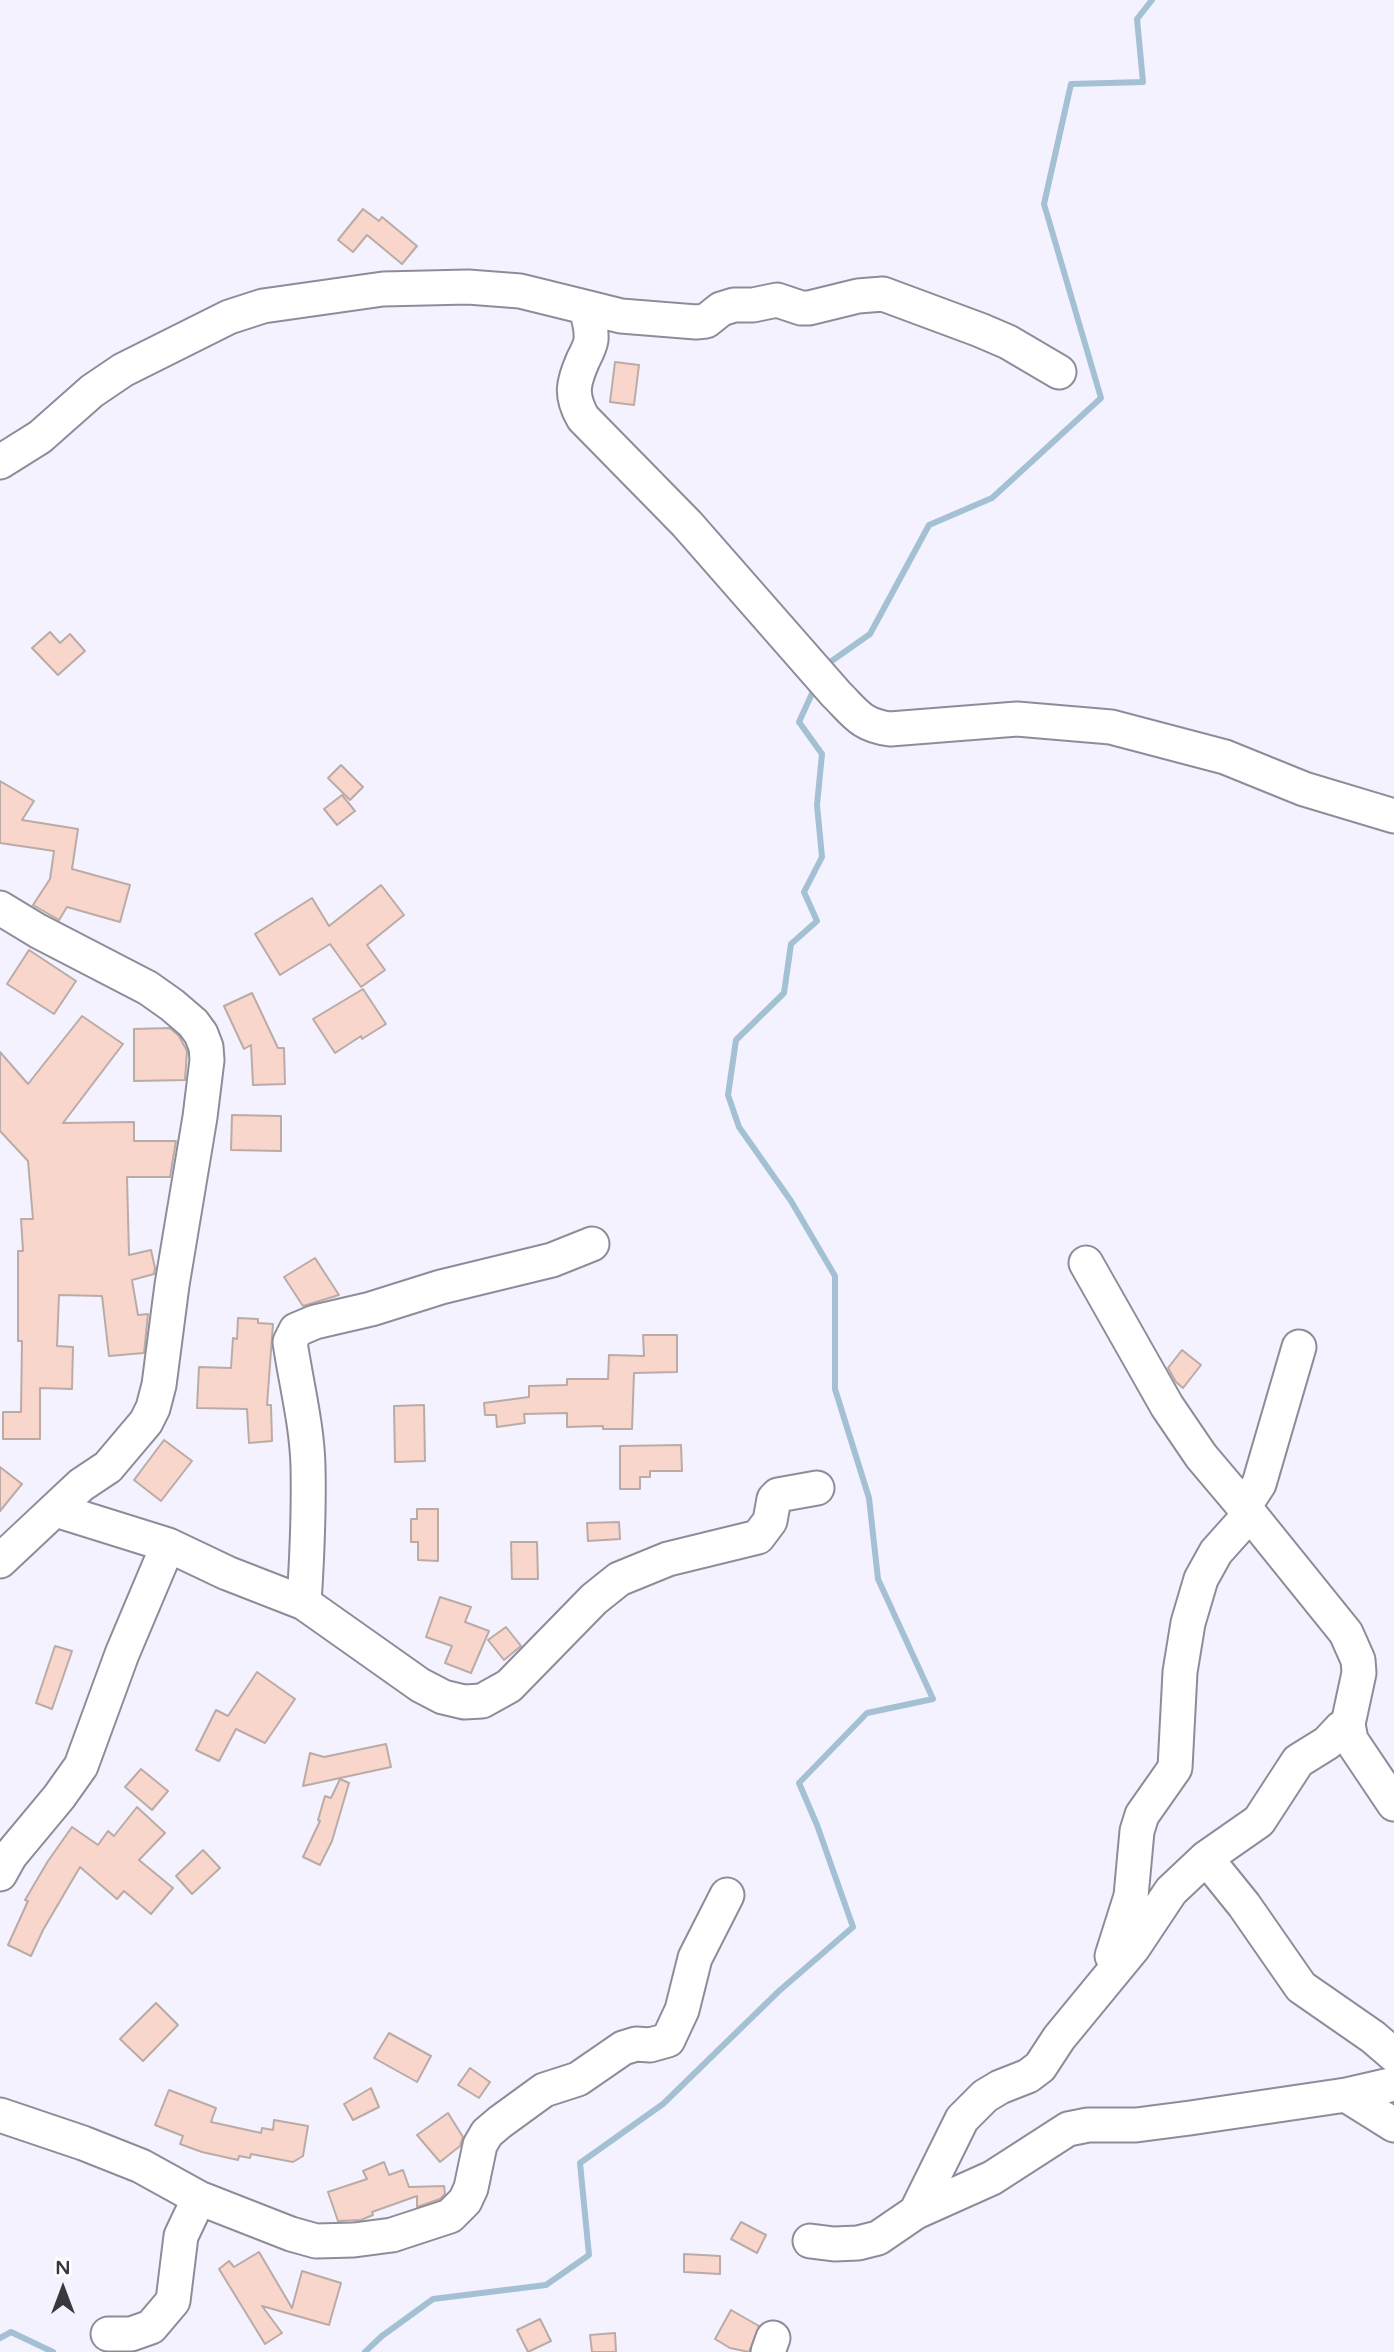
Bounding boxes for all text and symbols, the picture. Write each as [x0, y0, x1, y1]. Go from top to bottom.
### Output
north arrow [28, 2254, 98, 2324]
text: N [55, 2257, 71, 2279]

